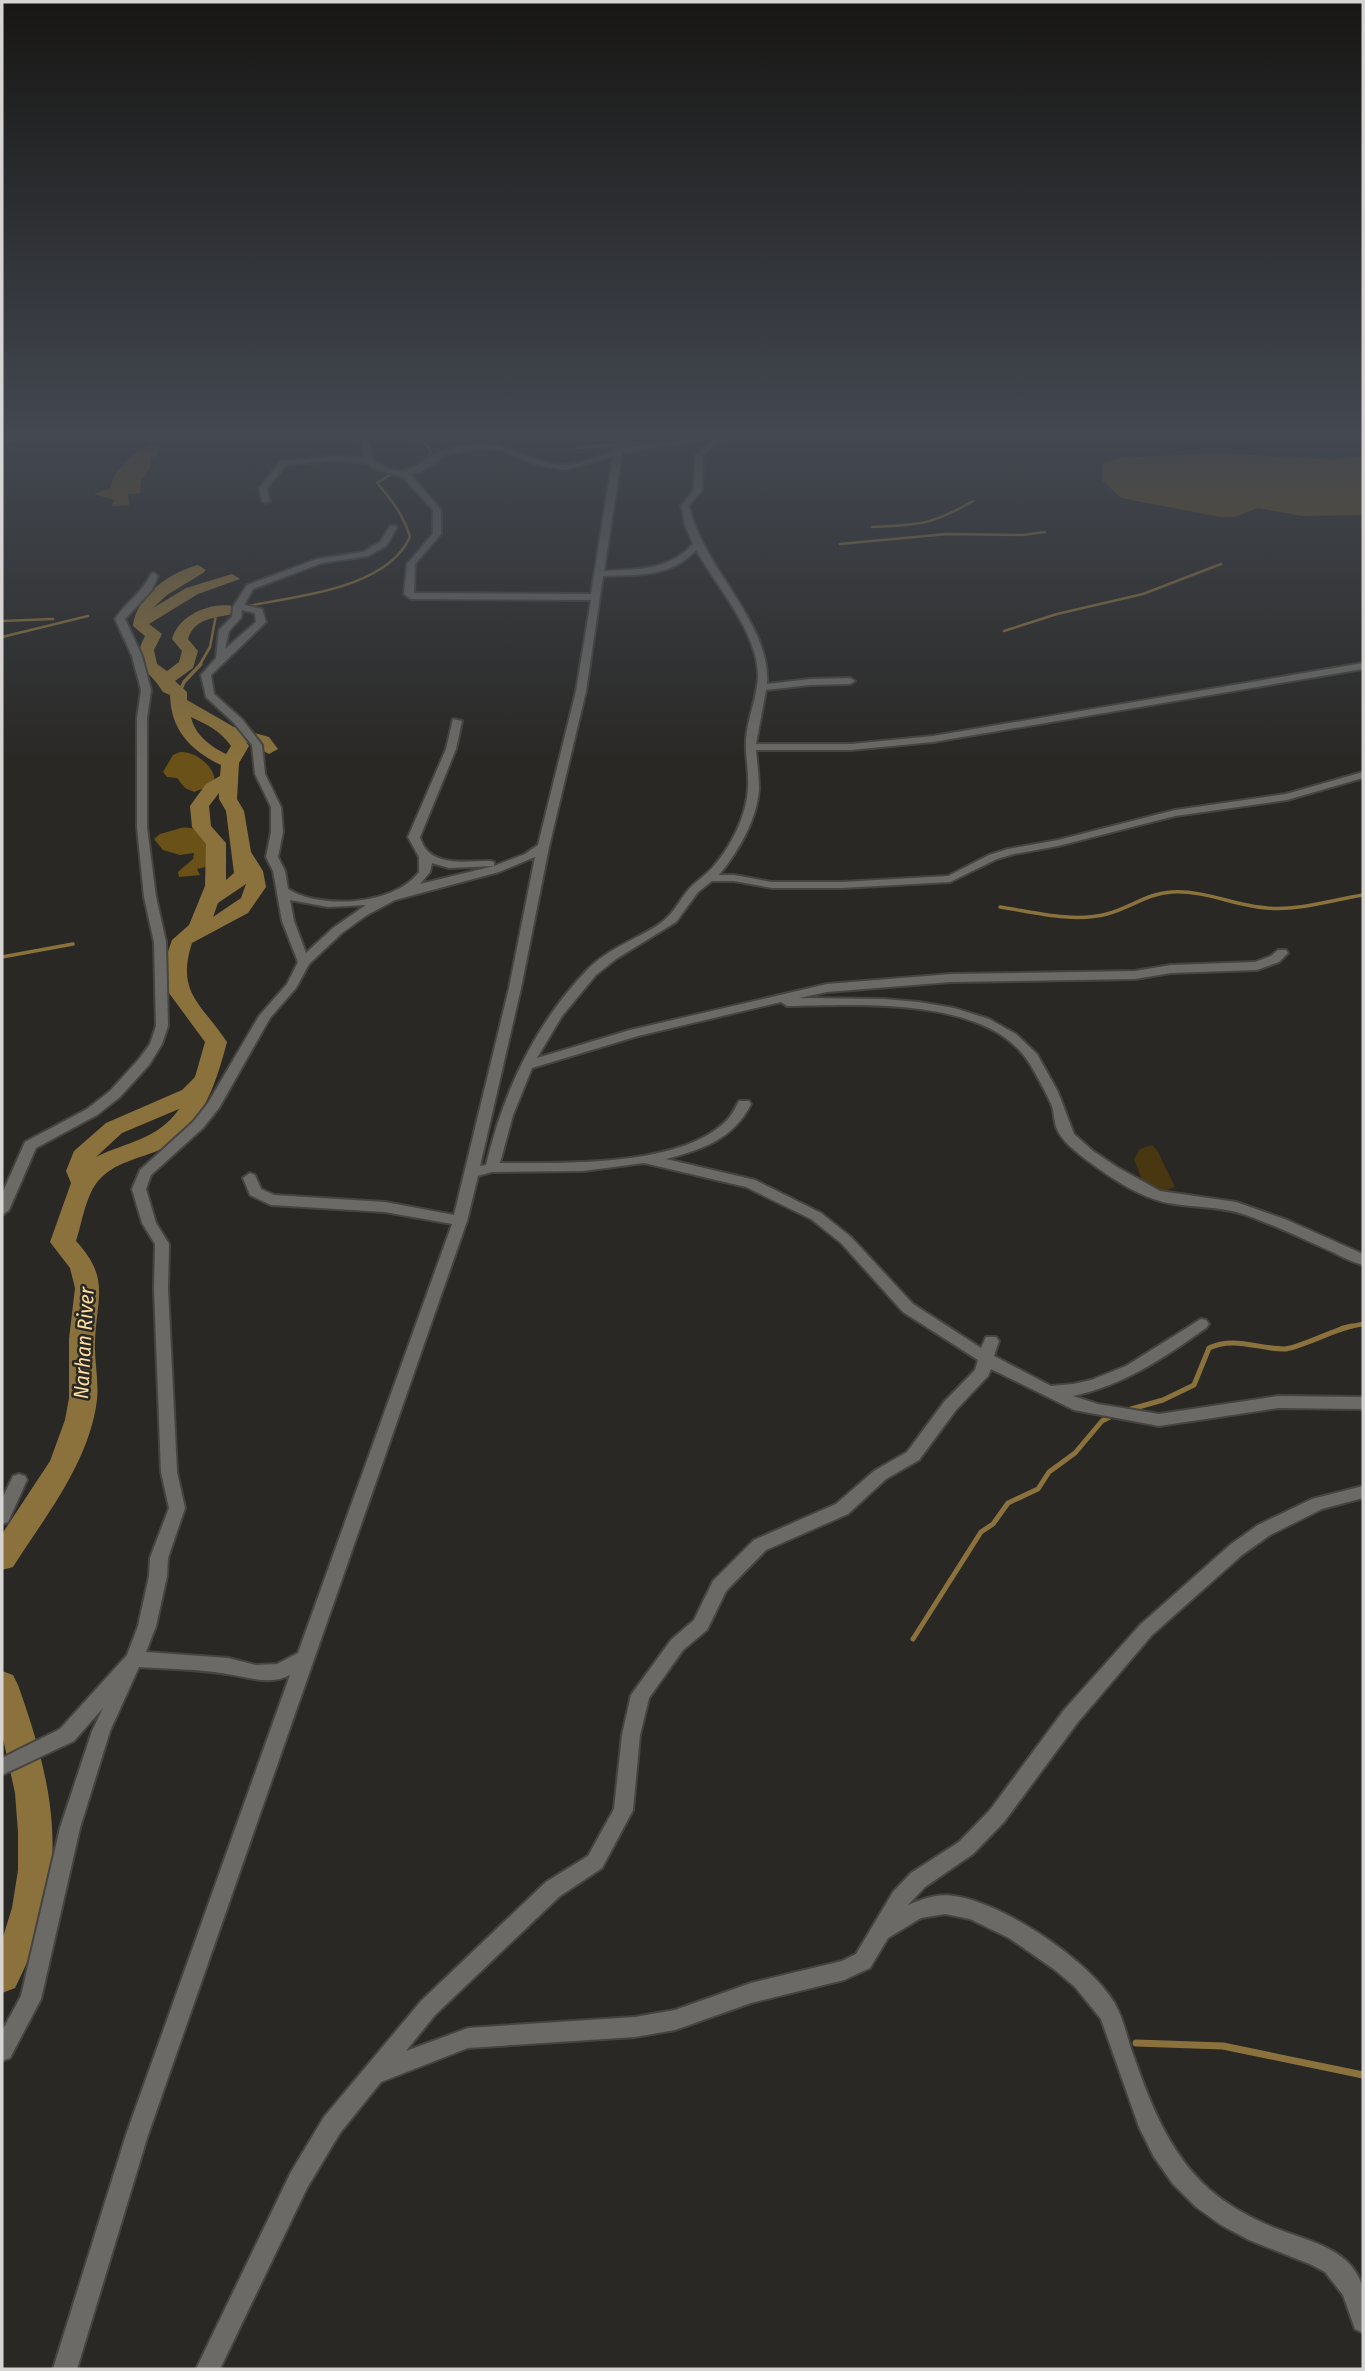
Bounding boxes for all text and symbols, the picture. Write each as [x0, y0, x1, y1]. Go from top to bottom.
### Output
water label: Narhan River [68, 1286, 100, 1399]

